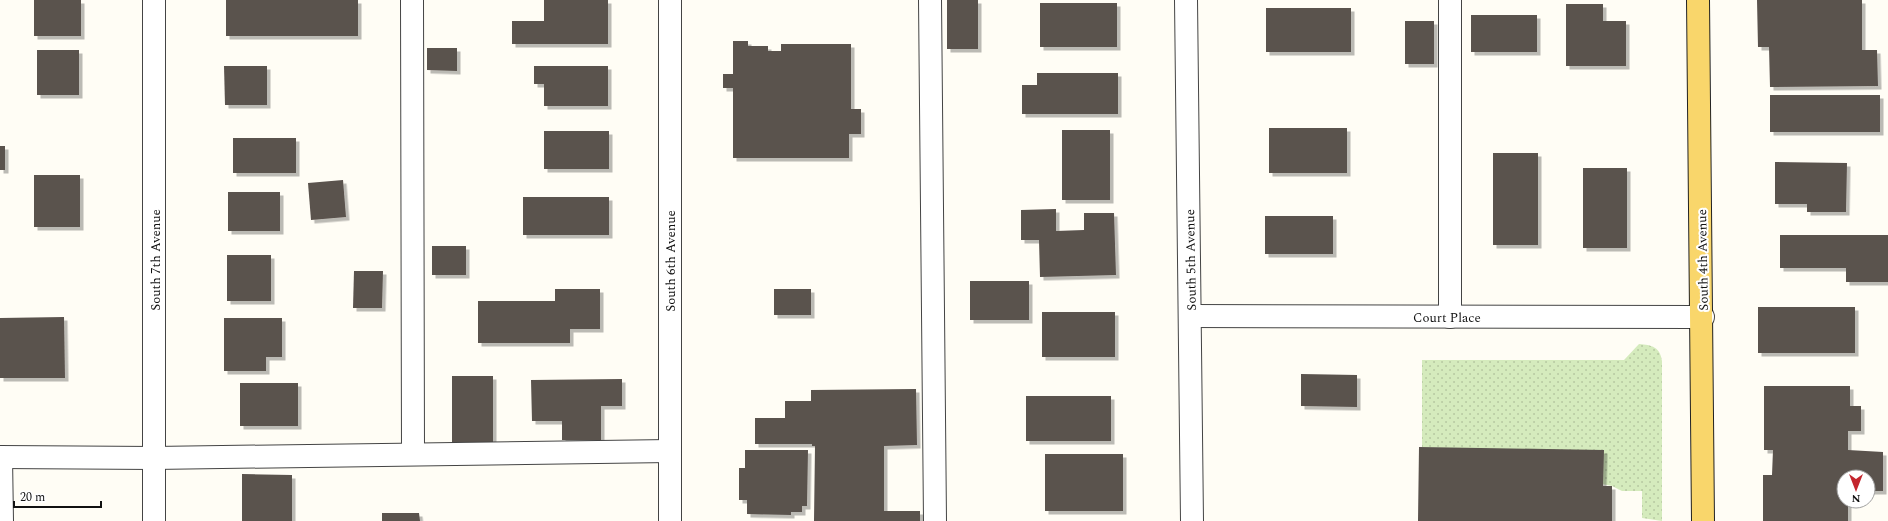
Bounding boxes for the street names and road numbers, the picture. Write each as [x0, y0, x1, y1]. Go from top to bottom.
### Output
street label: South 7th Avenue [146, 209, 166, 311]
street label: South 5th Avenue [1180, 209, 1202, 311]
street label: South 4th Avenue [1692, 209, 1714, 311]
street label: South 6th Avenue [661, 210, 681, 312]
street label: Court Place [1413, 308, 1481, 328]

